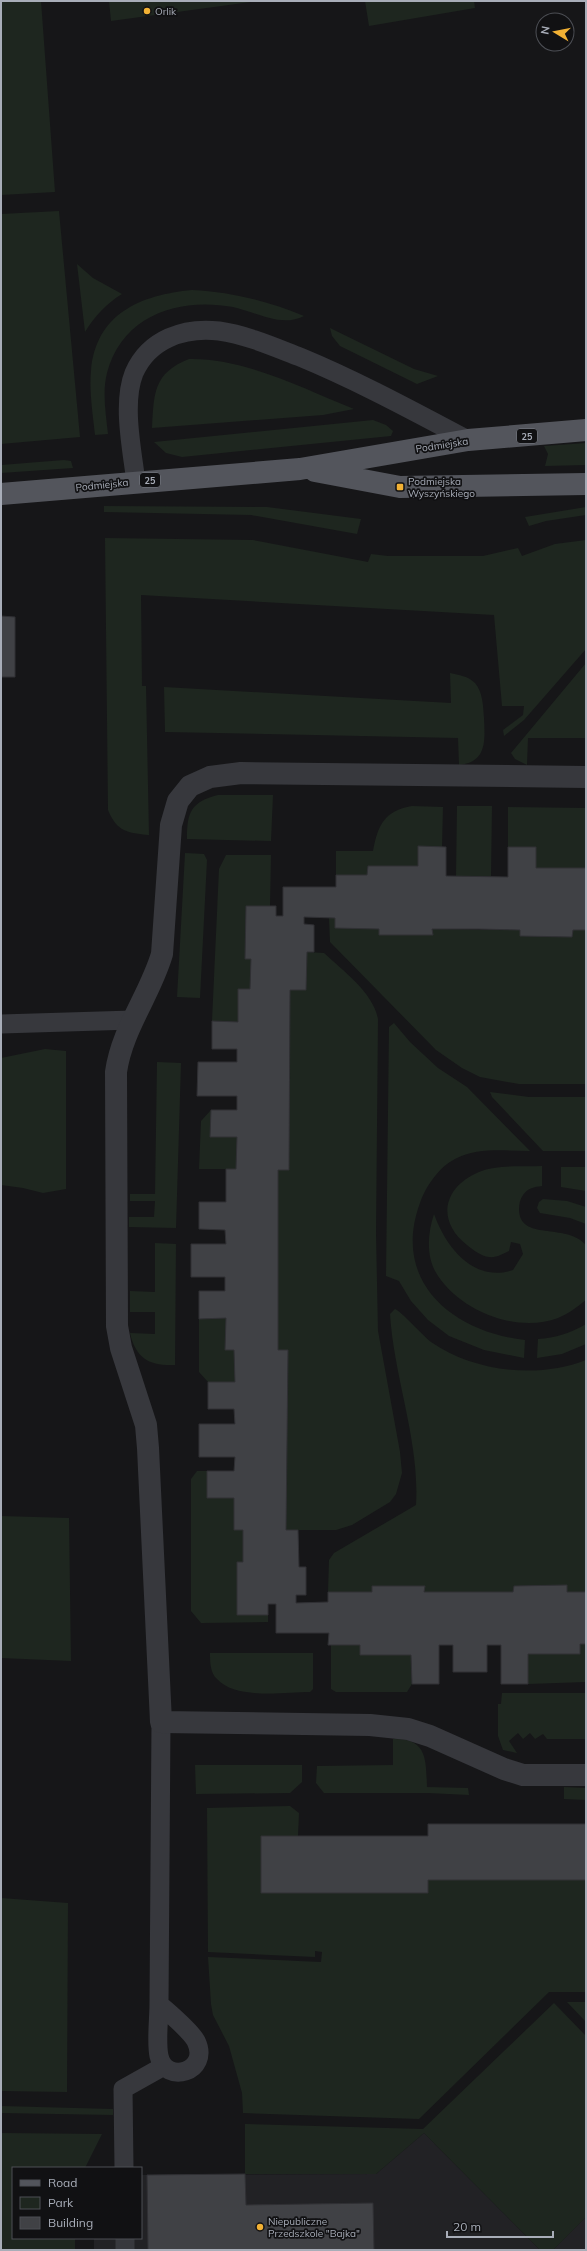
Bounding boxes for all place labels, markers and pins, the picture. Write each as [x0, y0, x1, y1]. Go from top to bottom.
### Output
place label: Orlik [155, 5, 177, 18]
marker: Orlik [142, 6, 152, 16]
place label: Podmiejska Wyszyńskiego [408, 475, 475, 500]
marker: Podmiejska Wyszyńskiego [395, 482, 405, 492]
place label: Niepubliczne Przedszkole "Bajka" [268, 2215, 360, 2240]
marker: Niepubliczne Przedszkole "Bajka" [255, 2222, 265, 2232]

